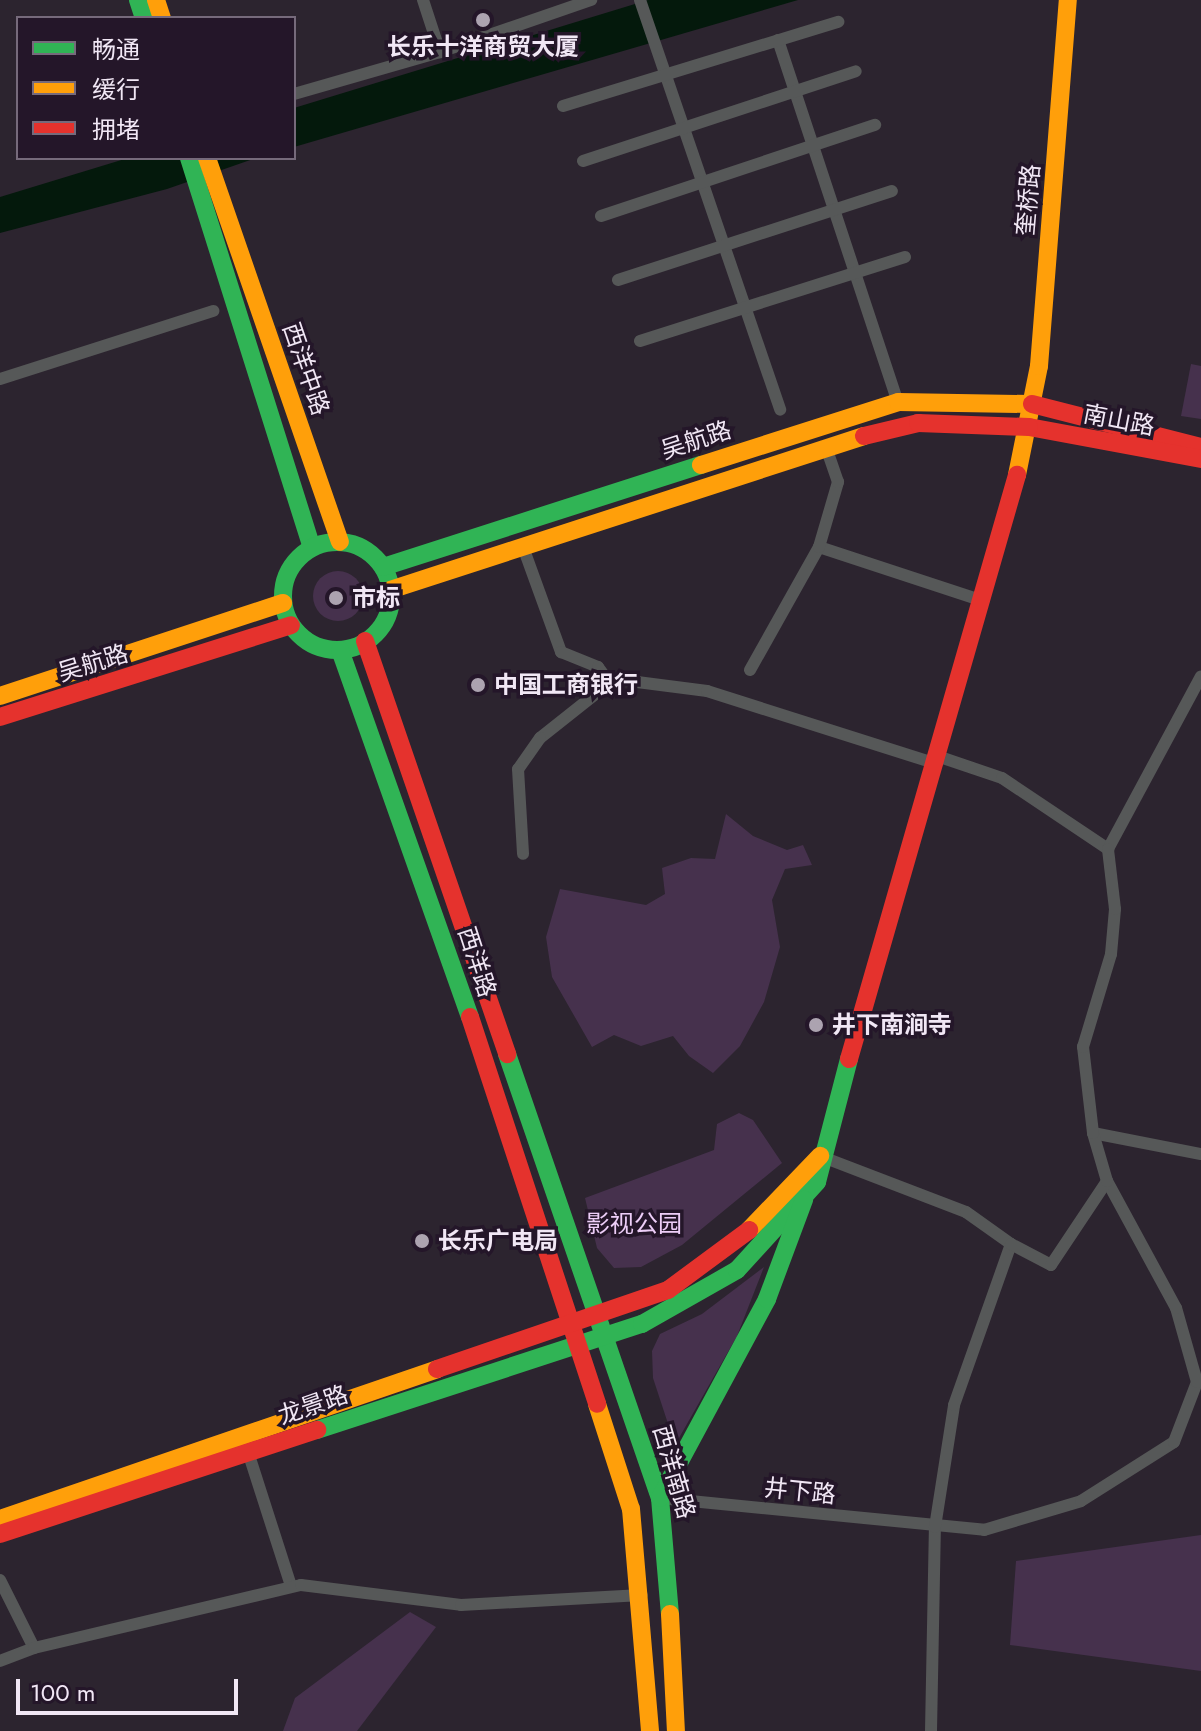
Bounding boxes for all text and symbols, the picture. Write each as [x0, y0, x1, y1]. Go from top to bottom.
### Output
marker: 长乐十洋商贸大厦 [474, 11, 492, 29]
legend [16, 16, 296, 160]
text: 畅通 [92, 32, 140, 67]
place label: 长乐十洋商贸大厦 [387, 33, 579, 61]
text: 缓行 [92, 72, 140, 107]
text: 拥堵 [92, 112, 140, 147]
street label: 奎桥路 [1011, 163, 1045, 237]
street label: 西洋中路 [277, 319, 335, 419]
street label: 南山路 [1081, 399, 1157, 441]
street label: 吴航路 [657, 415, 735, 465]
place label: 市标 [352, 584, 400, 612]
marker: 市标 [327, 589, 345, 607]
street label: 吴航路 [54, 639, 132, 687]
place label: 中国工商银行 [494, 671, 638, 699]
marker: 中国工商银行 [469, 676, 487, 694]
street label: 西洋路 [452, 923, 502, 1001]
place label: 井下南涧寺 [832, 1011, 952, 1039]
marker: 井下南涧寺 [807, 1016, 825, 1034]
park label: 影视公园 [586, 1210, 682, 1238]
place label: 长乐广电局 [438, 1227, 558, 1255]
marker: 长乐广电局 [413, 1232, 431, 1250]
street label: 龙景路 [274, 1380, 352, 1430]
street label: 西洋南路 [647, 1422, 701, 1522]
street label: 井下路 [763, 1473, 837, 1509]
scale bar [20, 1663, 242, 1713]
text: 100 m [30, 1675, 96, 1710]

